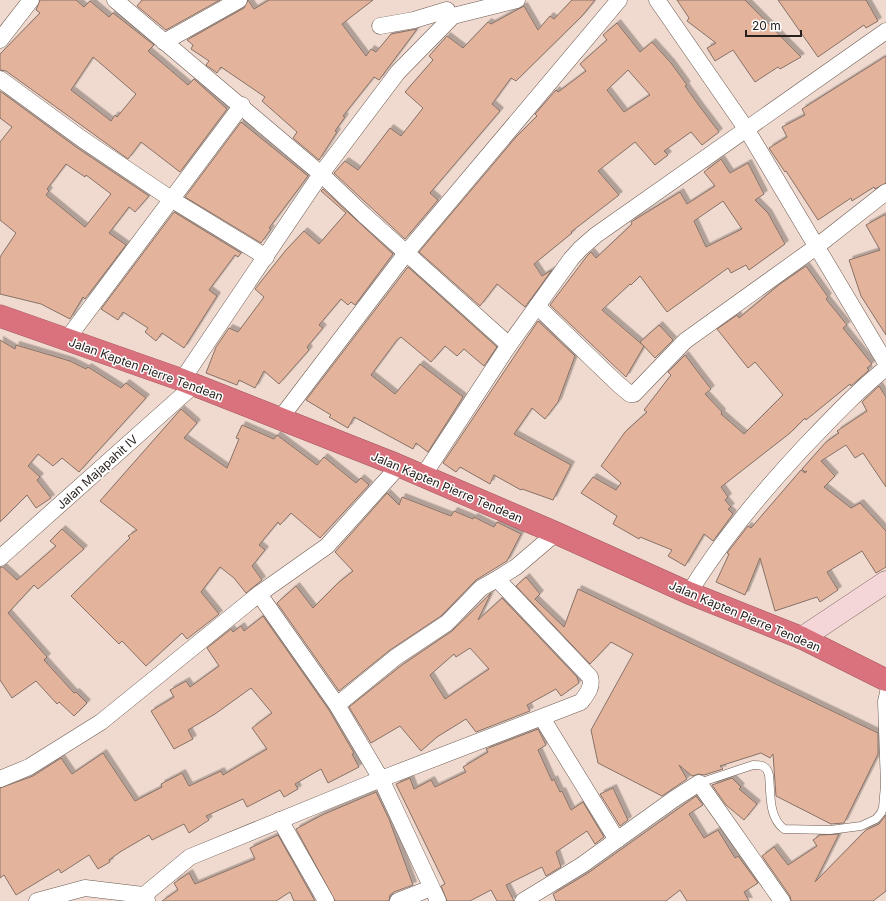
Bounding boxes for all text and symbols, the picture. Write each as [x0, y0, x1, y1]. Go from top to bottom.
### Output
scale bar [746, 12, 801, 38]
text: 20 m [752, 18, 781, 33]
street label: Jalan Kapten Pierre Tendean [67, 334, 225, 404]
street label: Jalan Majapahit IV [53, 432, 141, 512]
street label: Jalan Kapten Pierre Tendean [369, 448, 525, 526]
street label: Jalan Kapten Pierre Tendean [667, 577, 823, 655]

